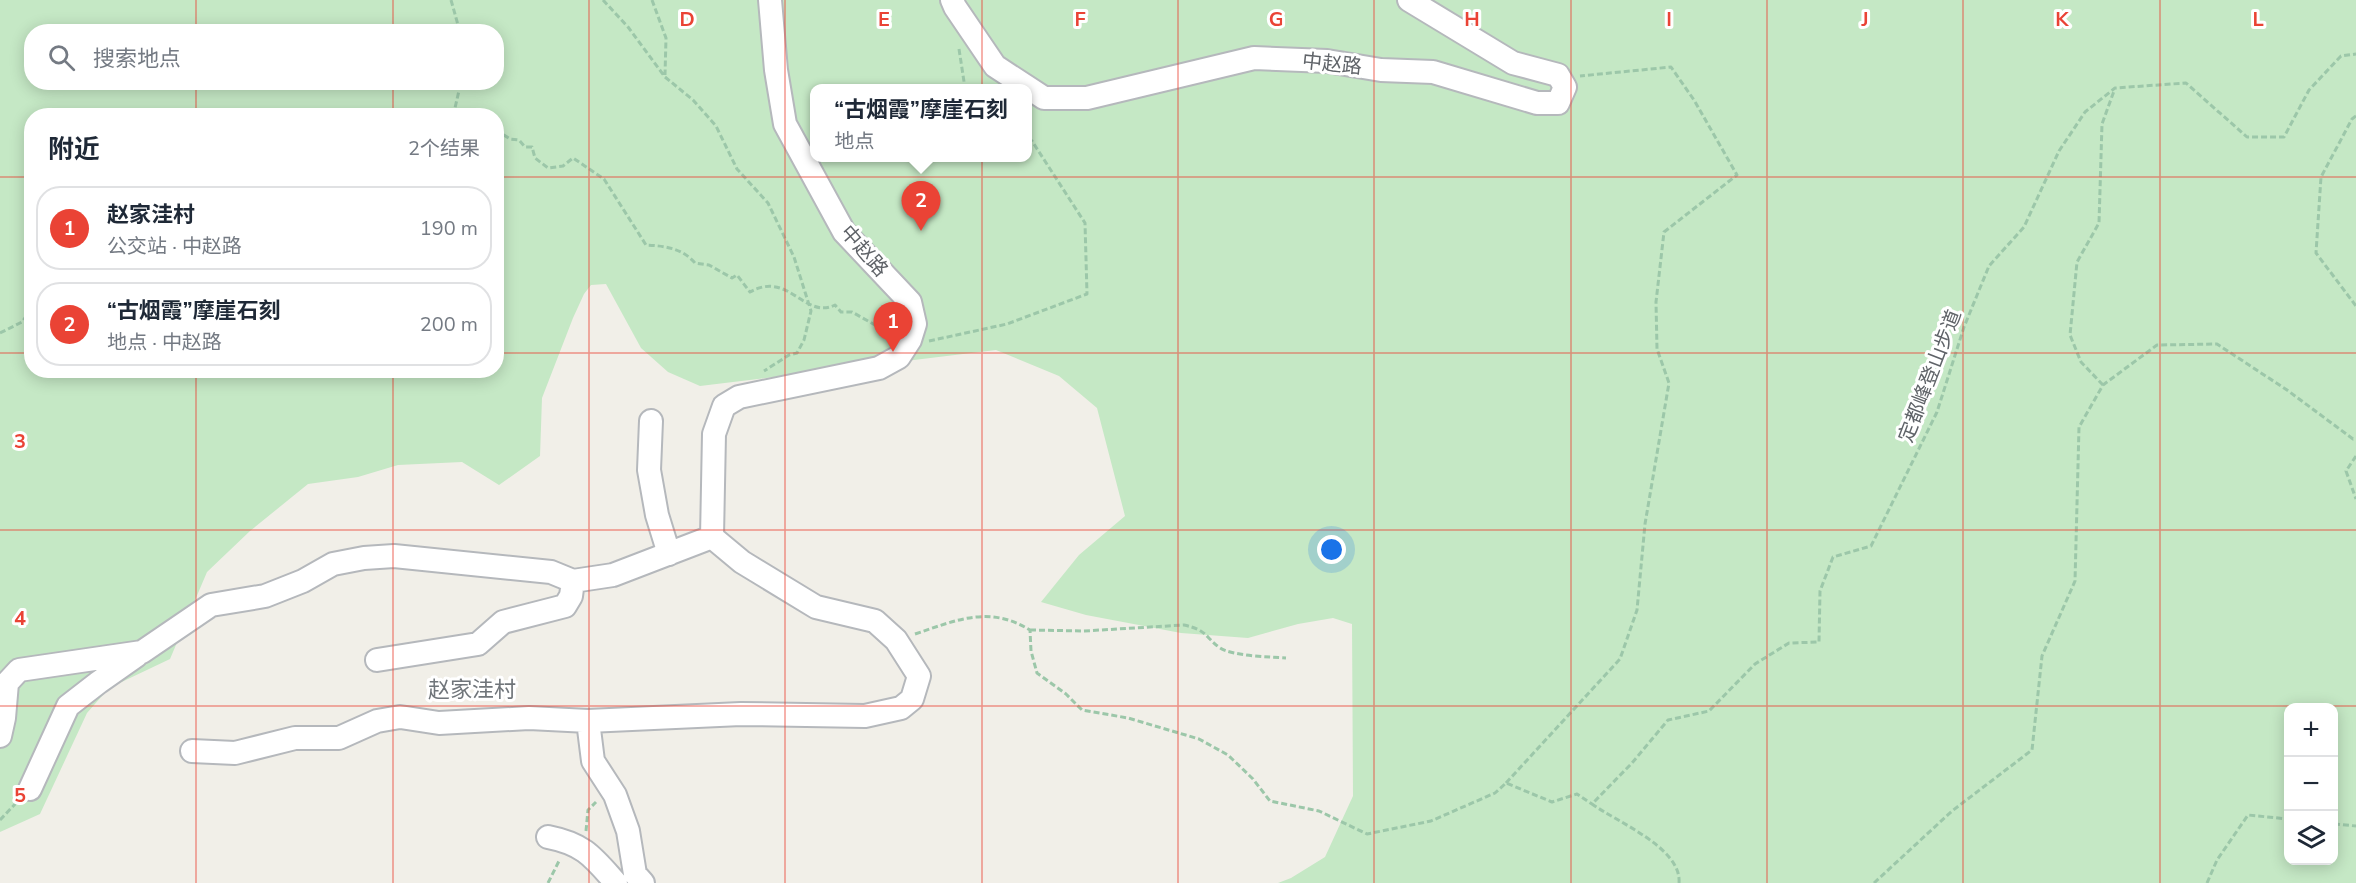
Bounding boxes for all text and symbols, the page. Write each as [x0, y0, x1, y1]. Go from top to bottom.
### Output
text: D [679, 6, 695, 33]
text: E [878, 6, 890, 33]
text: F [1074, 6, 1086, 33]
text: G [1269, 6, 1283, 33]
text: H [1464, 6, 1480, 33]
text: I [1666, 6, 1672, 33]
text: J [1860, 6, 1869, 33]
text: K [2055, 6, 2069, 33]
text: L [2252, 6, 2264, 33]
search box [24, 24, 504, 90]
icon: search [45, 41, 78, 74]
text: 搜索地点 [93, 44, 181, 74]
street label: 中赵路 [1301, 47, 1363, 81]
popup [810, 84, 1032, 162]
text: “古烟霞”摩崖石刻 [834, 95, 1008, 125]
text: 地点 [834, 128, 874, 155]
text: 附近 [48, 132, 100, 167]
text: 2个结果 [408, 135, 480, 162]
pin: 2 [902, 182, 940, 231]
text: 赵家洼村 [107, 200, 195, 230]
text: 1 [64, 215, 76, 242]
text: 190 m [420, 215, 478, 242]
street label: 中赵路 [834, 220, 894, 282]
text: 公交站 · 中赵路 [107, 233, 242, 260]
text: “古烟霞”摩崖石刻 [107, 296, 281, 326]
pin: 1 [874, 302, 912, 352]
street label: 定都峰登山步道 [1892, 306, 1968, 446]
text: 2 [64, 311, 76, 338]
text: 200 m [420, 311, 478, 338]
text: 地点 · 中赵路 [107, 329, 222, 356]
text: 3 [14, 428, 26, 455]
your location [1317, 535, 1346, 564]
text: 4 [14, 605, 26, 632]
district label: 赵家洼村 [428, 675, 516, 705]
map controls [2284, 703, 2338, 865]
button: + [2284, 703, 2338, 757]
button: − [2284, 757, 2338, 811]
text: 5 [14, 782, 26, 809]
button: layers [2284, 811, 2338, 865]

